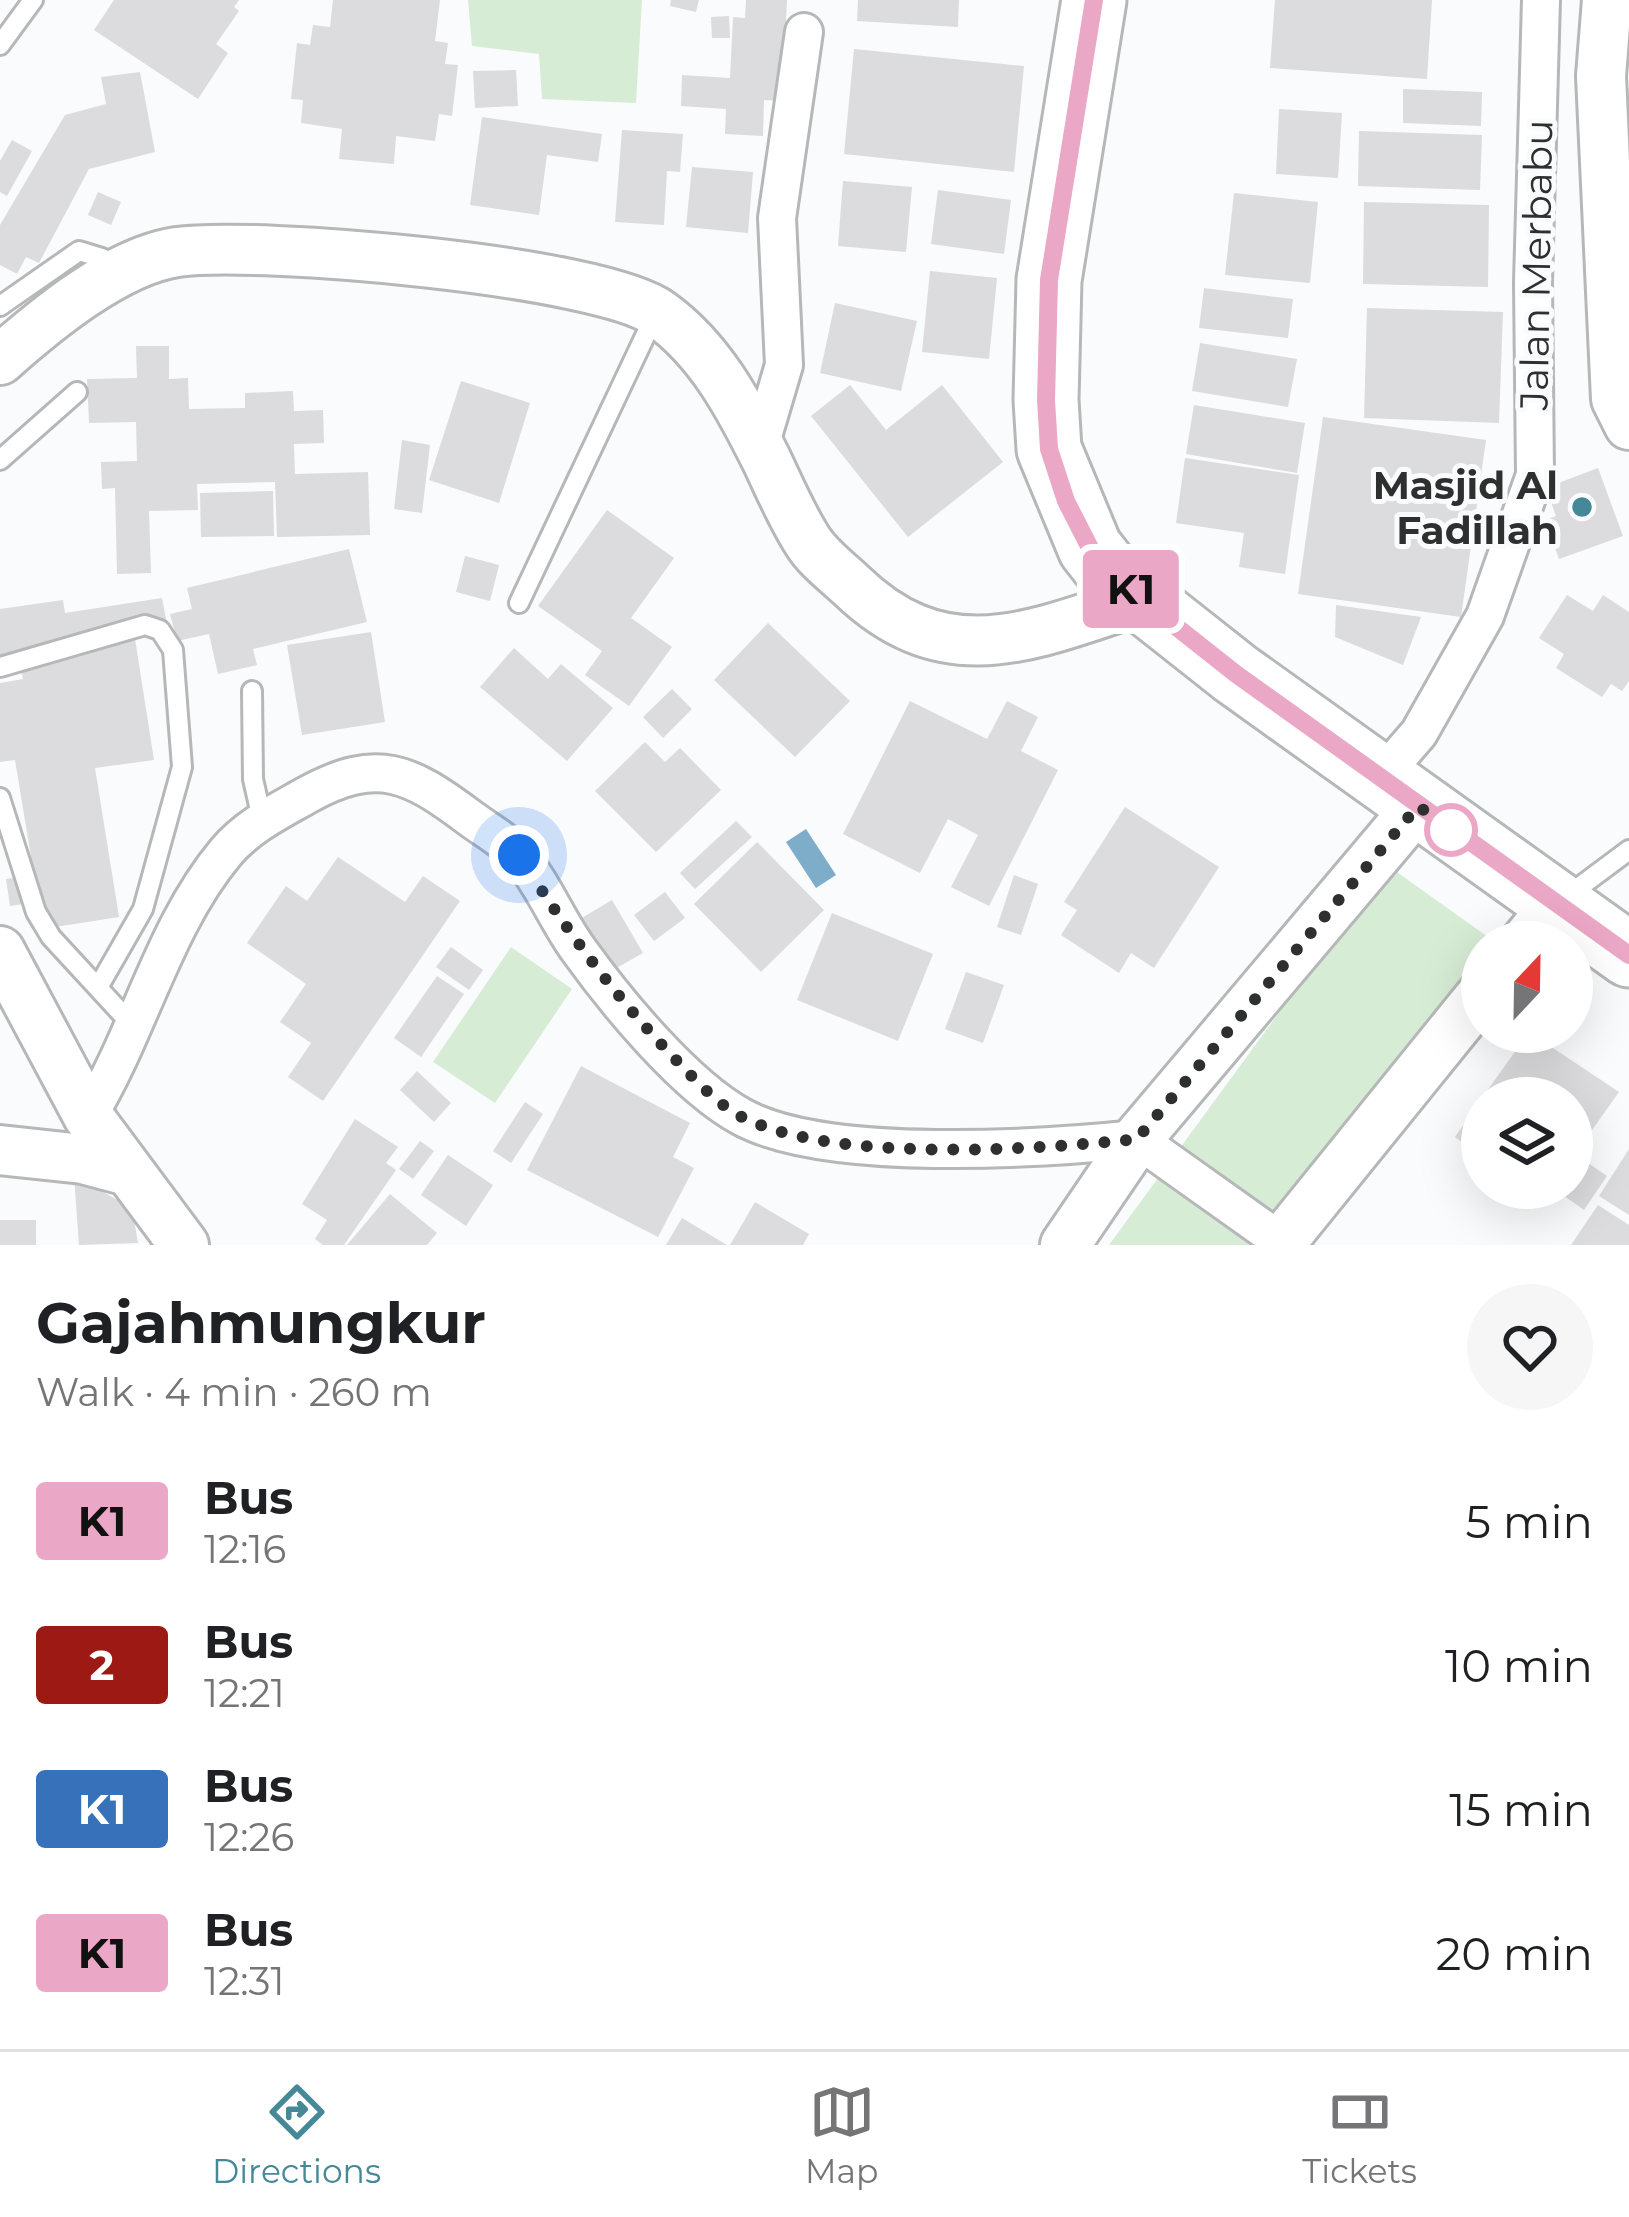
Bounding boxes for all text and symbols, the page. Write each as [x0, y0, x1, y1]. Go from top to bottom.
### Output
street label: Jalan Merbabu [1509, 119, 1563, 412]
place label: Masjid Al Fadillah [1373, 461, 1558, 554]
marker: Masjid Al Fadillah [1569, 494, 1595, 520]
line badge: K1 [1077, 550, 1185, 628]
text: K1 [1107, 563, 1155, 615]
unlabelled marker [1426, 805, 1476, 855]
your location [489, 825, 549, 885]
north arrow [1461, 921, 1593, 1053]
map controls [1461, 921, 1593, 1209]
button: layers [1461, 1077, 1593, 1209]
button: heart [1467, 1284, 1593, 1410]
text: Gajahmungkur [36, 1288, 486, 1357]
text: Walk · 4 min · 260 m [36, 1368, 432, 1416]
text: Bus [204, 1470, 293, 1525]
text: 5 min [1465, 1494, 1593, 1549]
text: K1 [78, 1495, 126, 1547]
text: 12:16 [204, 1525, 286, 1573]
text: Bus [204, 1614, 293, 1669]
text: 10 min [1445, 1638, 1593, 1693]
text: 2 [90, 1639, 114, 1691]
text: 12:21 [204, 1669, 285, 1717]
text: Bus [204, 1758, 293, 1813]
text: 15 min [1449, 1782, 1593, 1837]
text: K1 [78, 1783, 126, 1835]
text: 12:26 [204, 1813, 294, 1861]
text: Bus [204, 1902, 293, 1957]
text: 20 min [1436, 1926, 1593, 1981]
text: K1 [78, 1927, 126, 1979]
text: 12:31 [204, 1957, 285, 2005]
tab: Directions [212, 2079, 381, 2191]
tab: Map [805, 2079, 878, 2191]
tab: Tickets [1302, 2079, 1417, 2191]

